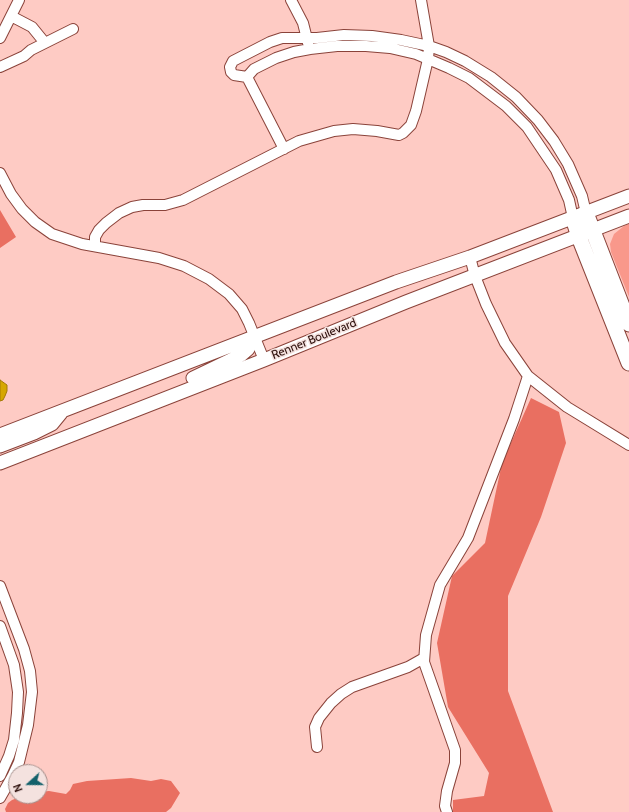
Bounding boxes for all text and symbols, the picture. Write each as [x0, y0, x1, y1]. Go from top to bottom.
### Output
street label: Renner Boulevard [270, 315, 358, 363]
north arrow [8, 764, 48, 804]
text: N [10, 782, 26, 794]

